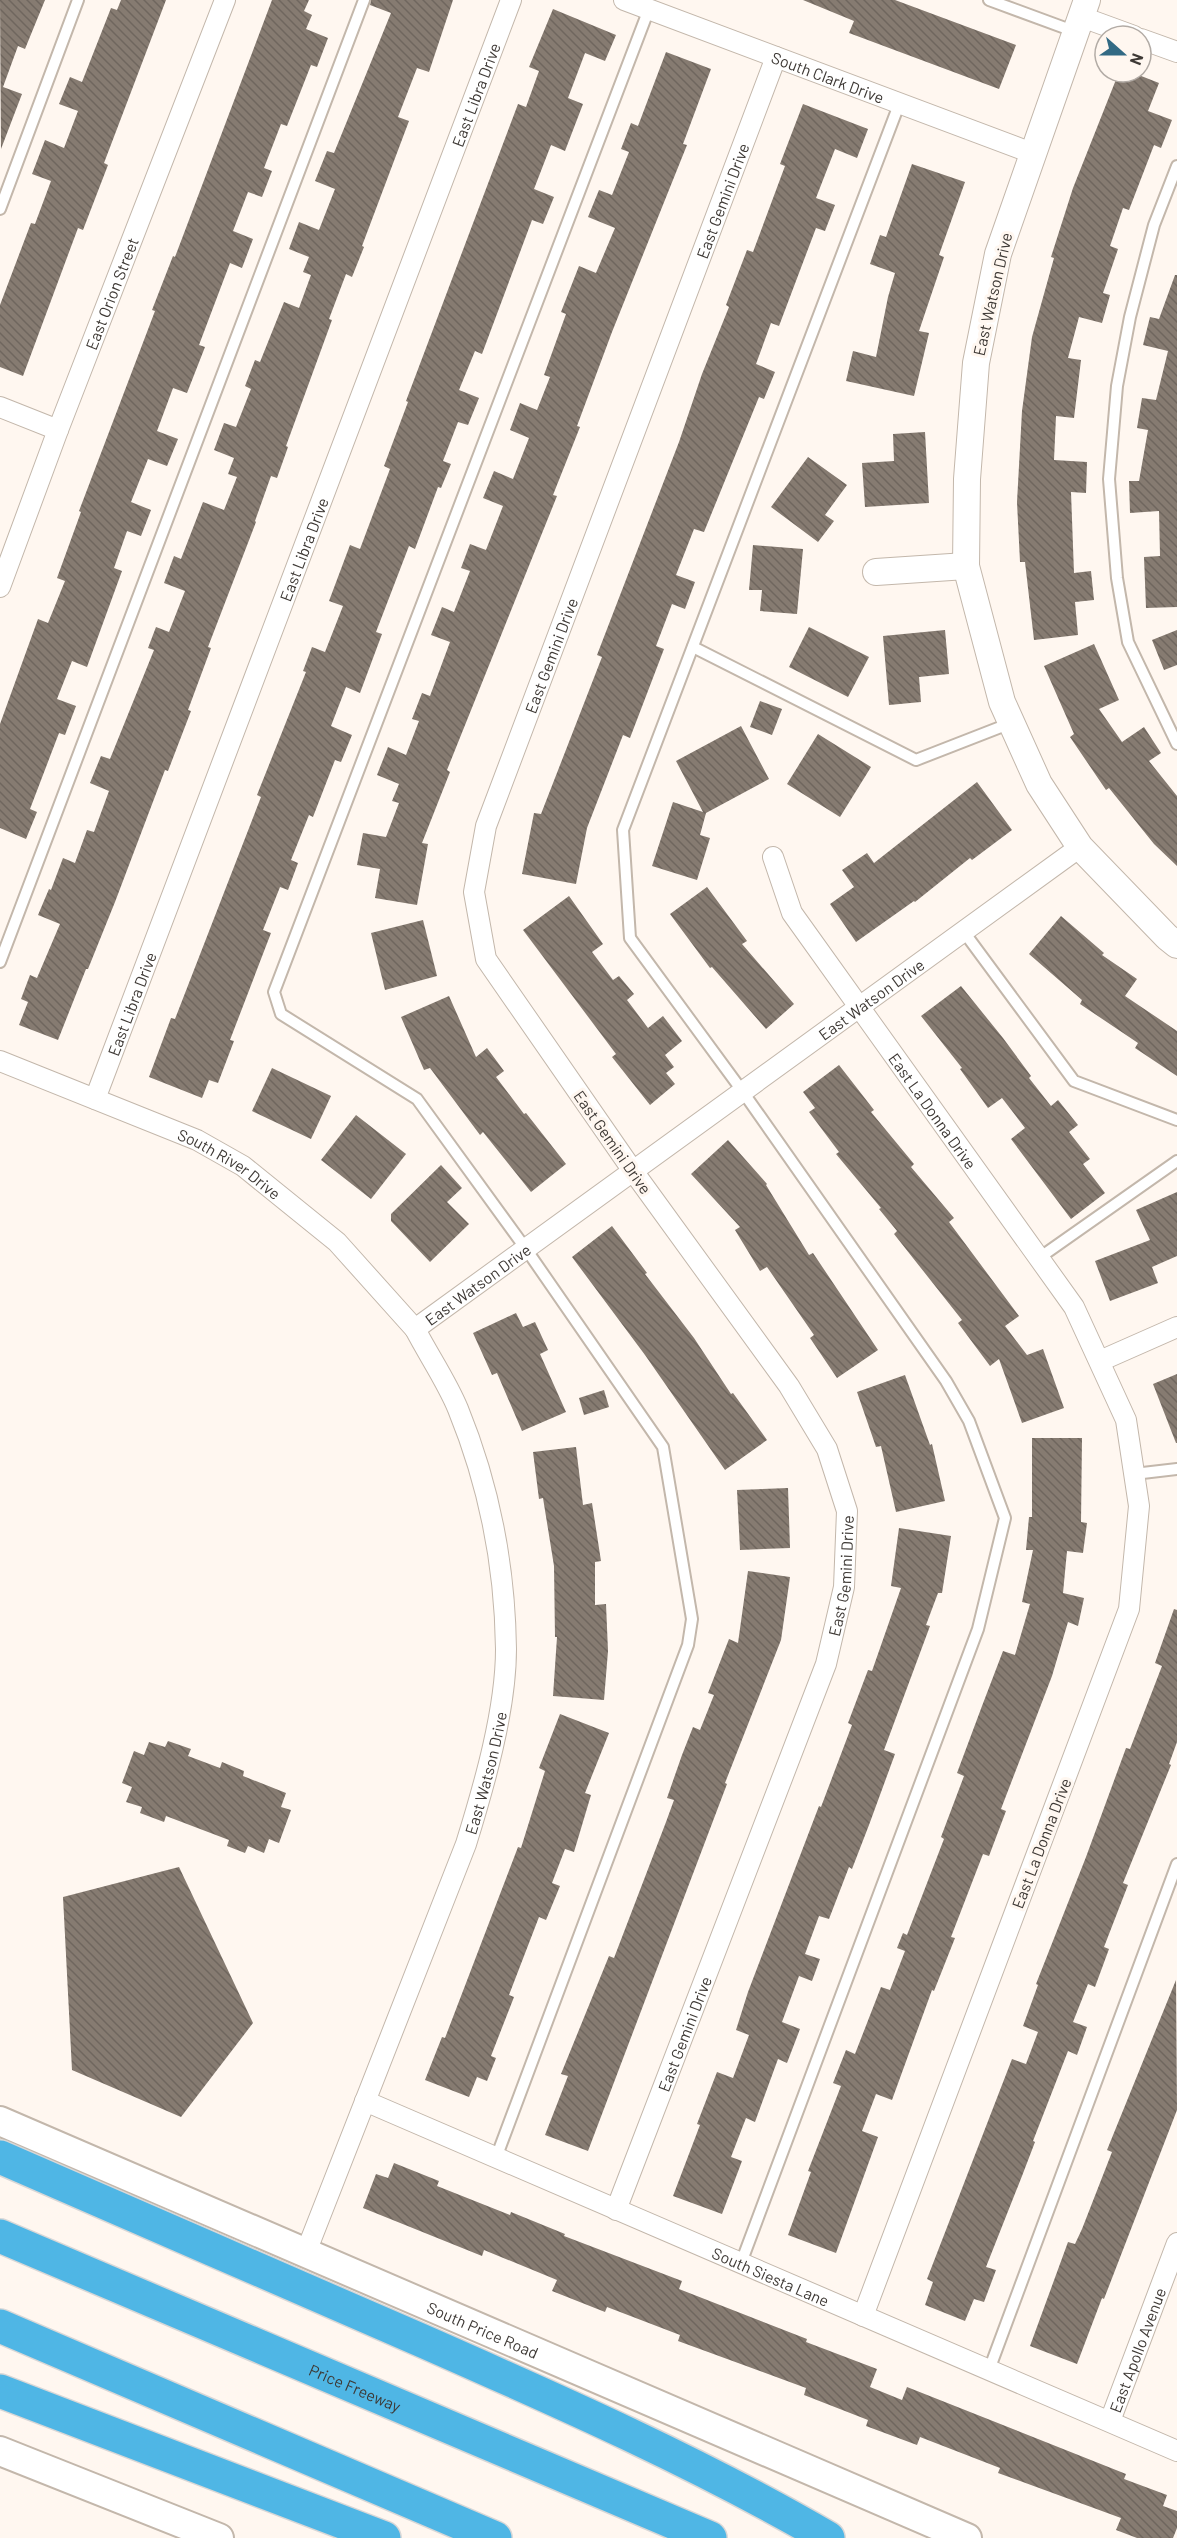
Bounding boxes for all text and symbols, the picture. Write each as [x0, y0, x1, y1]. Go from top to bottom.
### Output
north arrow [1093, 24, 1153, 84]
street label: East Libra Drive [447, 40, 503, 149]
street label: South Clark Drive [769, 47, 887, 106]
text: N [1127, 51, 1148, 68]
street label: East Gemini Drive [691, 140, 752, 261]
street label: East Watson Drive [969, 231, 1015, 357]
street label: East Orion Street [81, 235, 141, 352]
street label: East Libra Drive [275, 495, 331, 604]
street label: East Gemini Drive [520, 595, 581, 716]
street label: East Libra Drive [103, 949, 159, 1058]
street label: East Watson Drive [814, 954, 927, 1043]
street label: East La Donna Drive [885, 1049, 981, 1172]
street label: East Gemini Drive [570, 1087, 656, 1197]
street label: South River Drive [175, 1124, 285, 1202]
street label: East Watson Drive [421, 1239, 534, 1328]
street label: East Gemini Drive [823, 1515, 856, 1638]
street label: East Watson Drive [460, 1710, 509, 1837]
street label: East La Donna Drive [1007, 1775, 1075, 1911]
street label: East Gemini Drive [653, 1973, 715, 2094]
street label: South Siesta Lane [710, 2242, 832, 2310]
street label: East Apollo Avenue [1105, 2285, 1169, 2415]
street label: South Price Road [425, 2297, 541, 2362]
street label: Price Freeway [306, 2359, 404, 2415]

